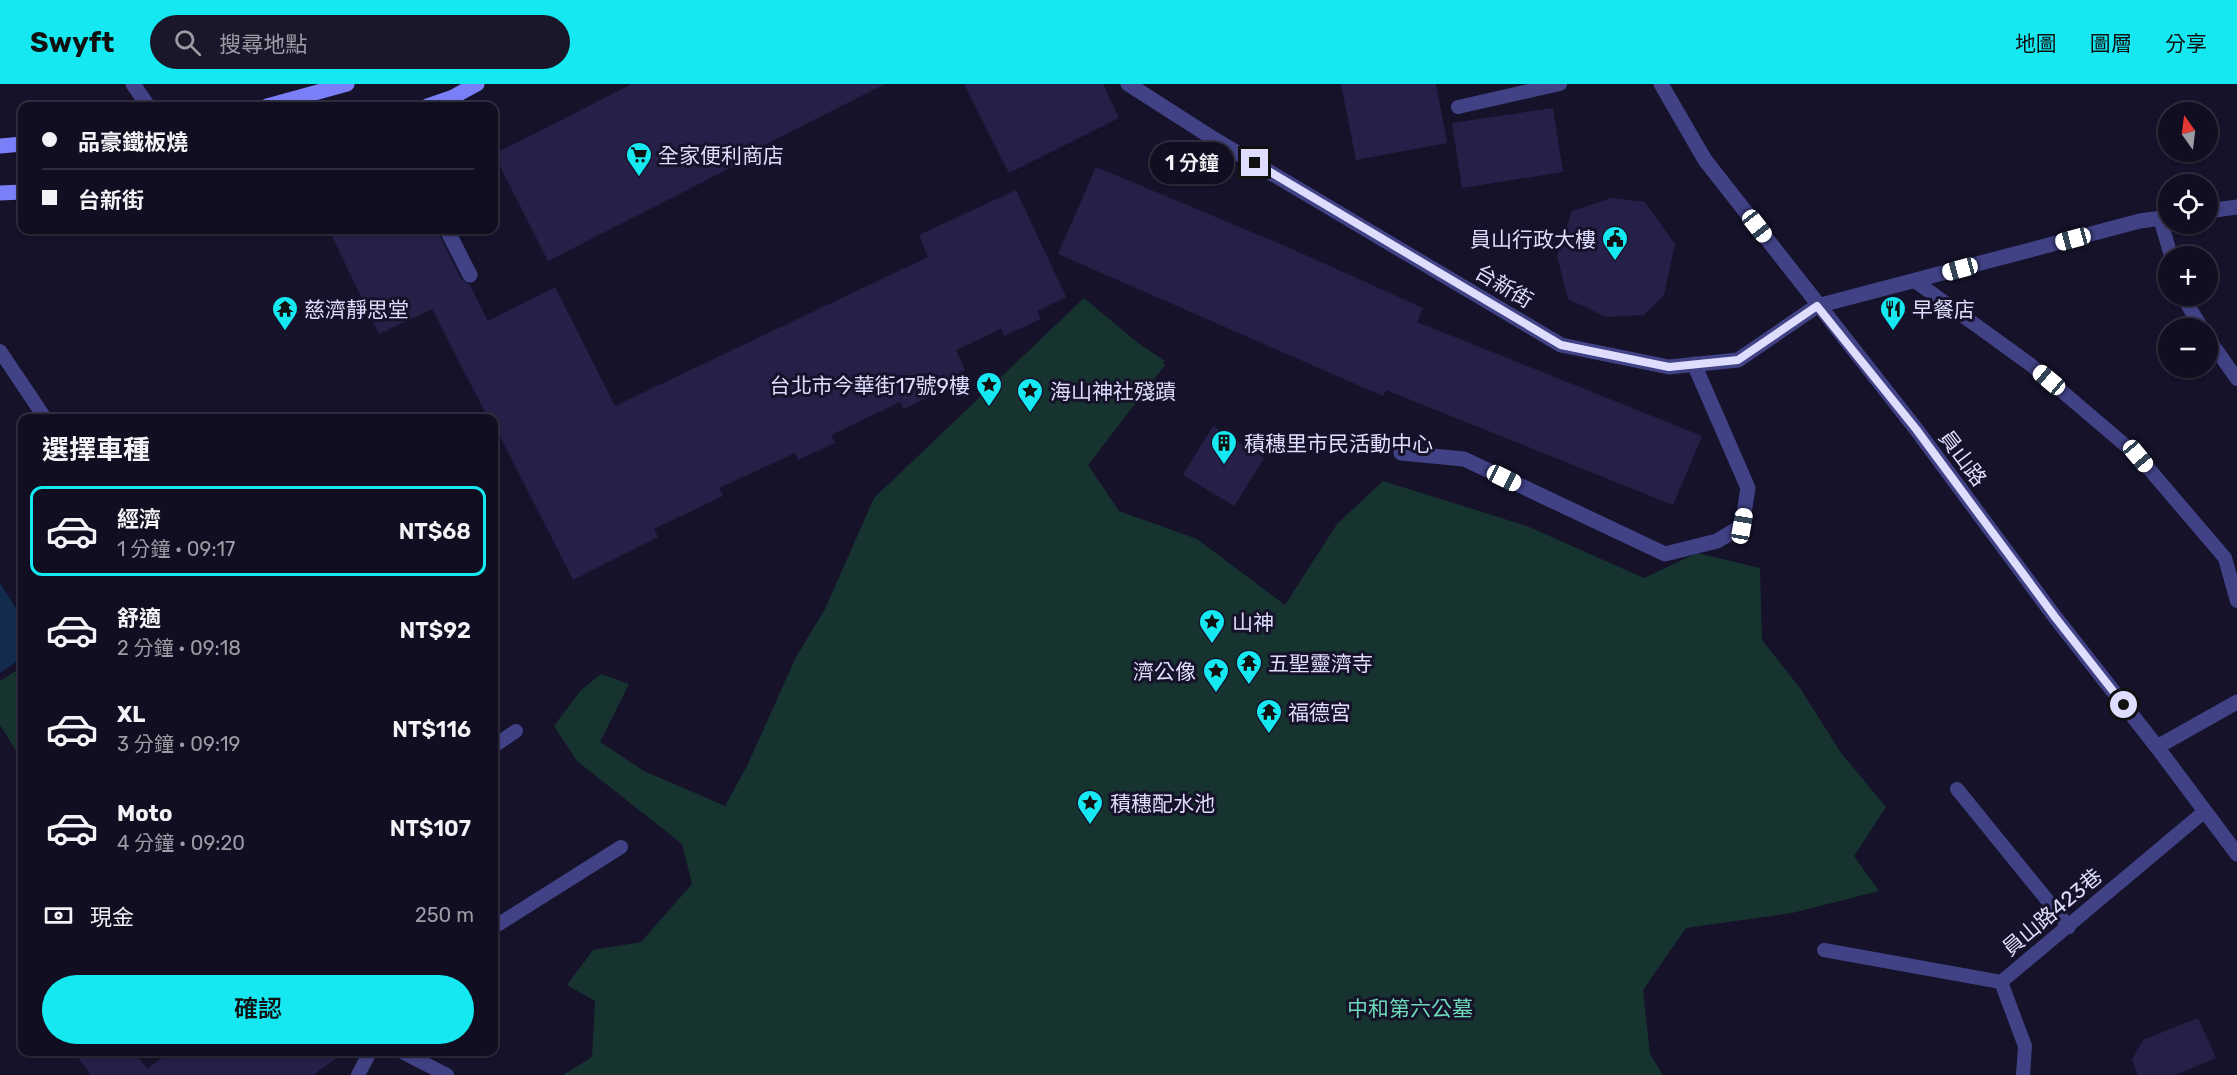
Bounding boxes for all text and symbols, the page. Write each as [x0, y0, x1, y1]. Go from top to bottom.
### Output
search box [150, 15, 570, 69]
text: Swyft [30, 26, 114, 59]
icon: search [171, 26, 204, 59]
text: 搜尋地點 [219, 31, 307, 58]
text: 地圖 [2015, 31, 2057, 56]
text: 圖層 [2090, 31, 2132, 56]
text: 分享 [2165, 31, 2207, 56]
north arrow [2158, 102, 2218, 162]
map controls [2158, 102, 2218, 378]
text: 品豪鐵板燒 [78, 129, 188, 156]
supermarket icon: 全家便利商店 [624, 140, 654, 178]
callout: 1 分鐘 [1150, 142, 1234, 184]
place label: 全家便利商店 [658, 143, 784, 168]
route end [1241, 149, 1268, 176]
text: 1 分鐘 [1165, 151, 1219, 175]
button: locate [2158, 174, 2218, 234]
text: 台新街 [78, 187, 144, 214]
car [1739, 206, 1775, 246]
public building icon: 員山行政大樓 [1600, 224, 1630, 262]
car [2053, 226, 2093, 252]
place label: 員山行政大樓 [1470, 227, 1596, 252]
button: + [2158, 246, 2218, 306]
car [1940, 256, 1980, 282]
street label: 台新街 [1471, 259, 1537, 313]
temple icon: 慈濟靜思堂 [270, 294, 300, 332]
restaurant icon: 早餐店 [1878, 294, 1908, 332]
place label: 慈濟靜思堂 [304, 297, 409, 322]
place label: 早餐店 [1912, 297, 1975, 322]
button: − [2158, 318, 2218, 378]
car [2029, 362, 2069, 398]
place icon: 台北市今華街17號9樓 [974, 370, 1004, 408]
place label: 台北市今華街17號9樓 [770, 373, 970, 398]
place icon: 海山神社殘蹟 [1015, 376, 1045, 414]
place label: 海山神社殘蹟 [1050, 379, 1176, 404]
street label: 員山路 [1934, 425, 1992, 491]
building icon: 積穗里市民活動中心 [1209, 428, 1239, 466]
place label: 積穗里市民活動中心 [1244, 431, 1433, 456]
text: 選擇車種 [42, 434, 150, 466]
car [2120, 436, 2156, 476]
car [1484, 462, 1524, 494]
icon: car [45, 504, 99, 558]
text: 經濟 [117, 506, 161, 533]
car [1730, 507, 1754, 545]
text: NT$68 [399, 518, 471, 545]
text: 1 分鐘 · 09:17 [117, 537, 235, 561]
icon: car [45, 603, 99, 657]
text: 舒適 [117, 605, 161, 632]
place icon: 山神 [1197, 607, 1227, 645]
place label: 山神 [1232, 610, 1274, 635]
text: NT$92 [400, 617, 471, 644]
text: 2 分鐘 · 09:18 [117, 636, 241, 660]
temple icon: 五聖靈濟寺 [1234, 648, 1264, 686]
place label: 五聖靈濟寺 [1268, 651, 1373, 676]
place icon: 濟公像 [1201, 656, 1231, 694]
place label: 濟公像 [1133, 659, 1196, 684]
route start [2110, 691, 2137, 718]
temple icon: 福德宮 [1254, 697, 1284, 735]
place label: 福德宮 [1288, 700, 1351, 725]
text: XL [117, 701, 145, 728]
icon: car [45, 702, 99, 756]
text: NT$116 [392, 716, 471, 743]
text: 3 分鐘 · 09:19 [117, 732, 240, 756]
place icon: 積穗配水池 [1075, 788, 1105, 826]
place label: 積穗配水池 [1110, 791, 1215, 816]
text: Moto [117, 800, 172, 827]
icon: car [45, 801, 99, 855]
text: NT$107 [390, 815, 471, 842]
text: 4 分鐘 · 09:20 [117, 831, 245, 855]
street label: 員山路423巷 [1997, 863, 2107, 961]
icon: cash [42, 899, 75, 932]
text: 250 m [415, 903, 474, 927]
text: 現金 [90, 904, 134, 931]
button: 確認 [42, 975, 474, 1044]
park label: 中和第六公墓 [1347, 996, 1473, 1021]

